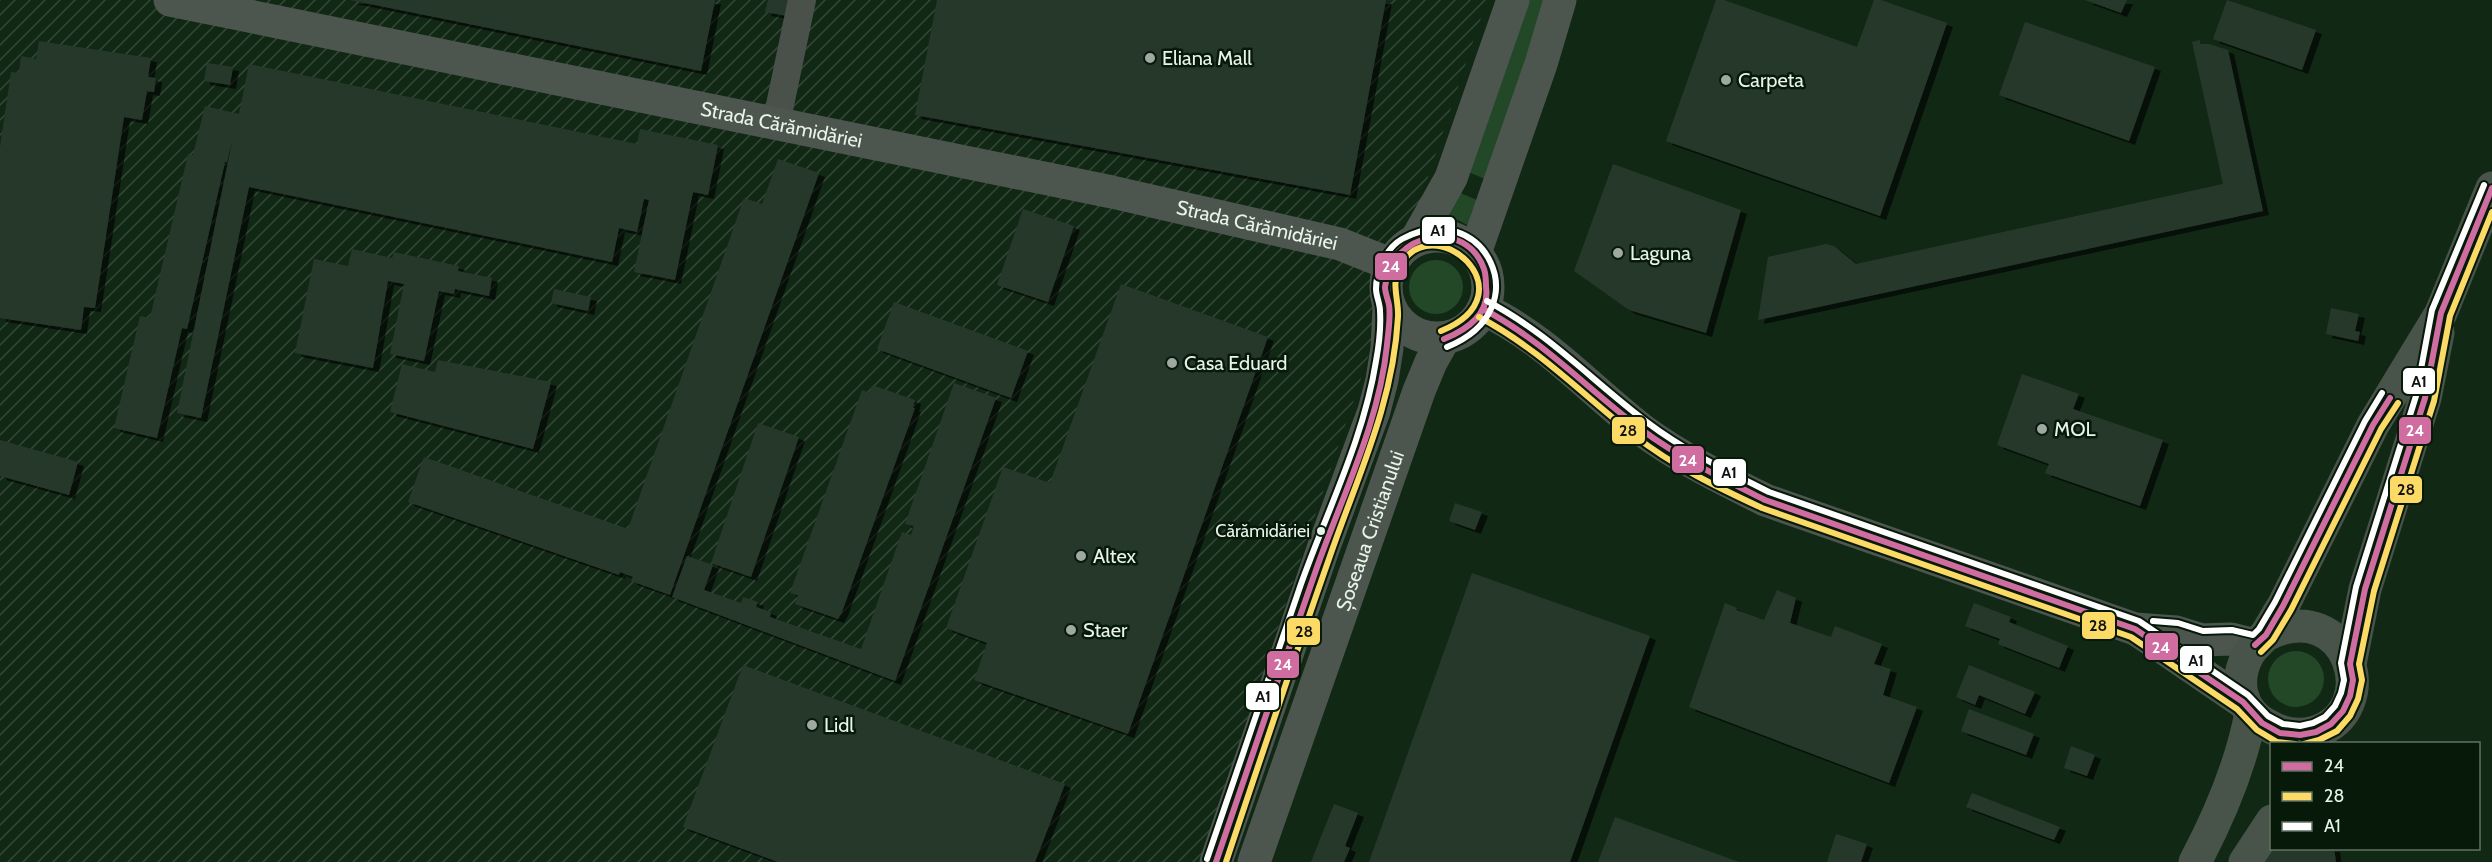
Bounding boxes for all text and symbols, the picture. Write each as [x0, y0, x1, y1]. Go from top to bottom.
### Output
place label: Eliana Mall [1162, 46, 1252, 70]
marker: Eliana Mall [1143, 51, 1157, 65]
place label: Carpeta [1738, 68, 1804, 92]
marker: Carpeta [1719, 73, 1733, 87]
street label: Strada Cărămidăriei [698, 96, 864, 153]
street label: Strada Cărămidăriei [1174, 195, 1340, 255]
line badge: A1 [1421, 216, 1456, 245]
text: A1 [1430, 221, 1446, 240]
place label: Laguna [1630, 241, 1691, 265]
marker: Laguna [1611, 246, 1625, 260]
line badge: 24 [1374, 252, 1408, 281]
text: 24 [1382, 257, 1400, 276]
place label: Casa Eduard [1184, 351, 1287, 375]
marker: Casa Eduard [1165, 356, 1179, 370]
line badge: A1 [2402, 367, 2436, 395]
text: A1 [2411, 372, 2427, 391]
line badge: 28 [1611, 416, 1646, 445]
line badge: 24 [2398, 416, 2432, 445]
place label: MOL [2054, 417, 2096, 441]
text: 28 [1619, 421, 1637, 440]
text: 24 [2406, 421, 2424, 440]
marker: MOL [2035, 422, 2049, 436]
line badge: 24 [1671, 445, 1705, 474]
street label: Șoseaua Cristianului [1331, 447, 1409, 614]
text: 24 [1679, 451, 1697, 470]
line badge: A1 [1712, 458, 1747, 487]
text: A1 [1721, 463, 1737, 482]
line badge: 28 [2389, 475, 2423, 504]
text: 28 [2397, 480, 2415, 499]
place label: Cărămidăriei [1215, 520, 1310, 542]
marker: Cărămidăriei [1315, 525, 1327, 537]
place label: Altex [1093, 544, 1137, 568]
marker: Altex [1074, 549, 1088, 563]
line badge: 28 [2081, 611, 2116, 640]
text: 28 [2089, 616, 2107, 635]
line badge: 28 [1286, 617, 1321, 646]
place label: Staer [1083, 618, 1128, 642]
text: 28 [1295, 622, 1313, 641]
marker: Staer [1064, 623, 1078, 637]
line badge: 24 [2144, 632, 2179, 661]
text: 24 [2152, 638, 2170, 657]
line badge: A1 [2179, 645, 2213, 674]
line badge: 24 [1266, 650, 1300, 679]
text: A1 [2188, 651, 2204, 670]
text: 24 [1274, 655, 1292, 674]
line badge: A1 [1245, 682, 1280, 711]
text: A1 [1255, 687, 1271, 706]
place label: Lidl [824, 713, 854, 737]
marker: Lidl [805, 718, 819, 732]
legend [2270, 742, 2480, 850]
text: 24 [2324, 755, 2344, 777]
text: 28 [2324, 785, 2344, 807]
text: A1 [2324, 815, 2341, 837]

